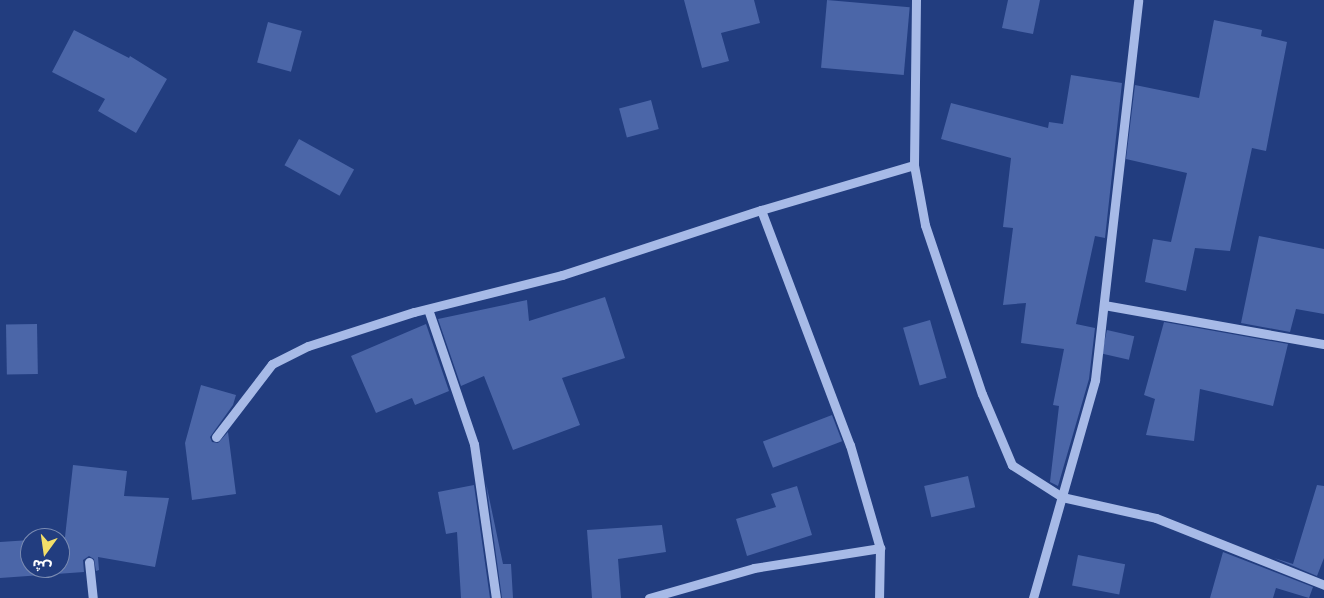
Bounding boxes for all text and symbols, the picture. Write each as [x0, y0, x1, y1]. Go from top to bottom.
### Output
north arrow [20, 528, 70, 578]
text: ش [30, 556, 53, 579]

